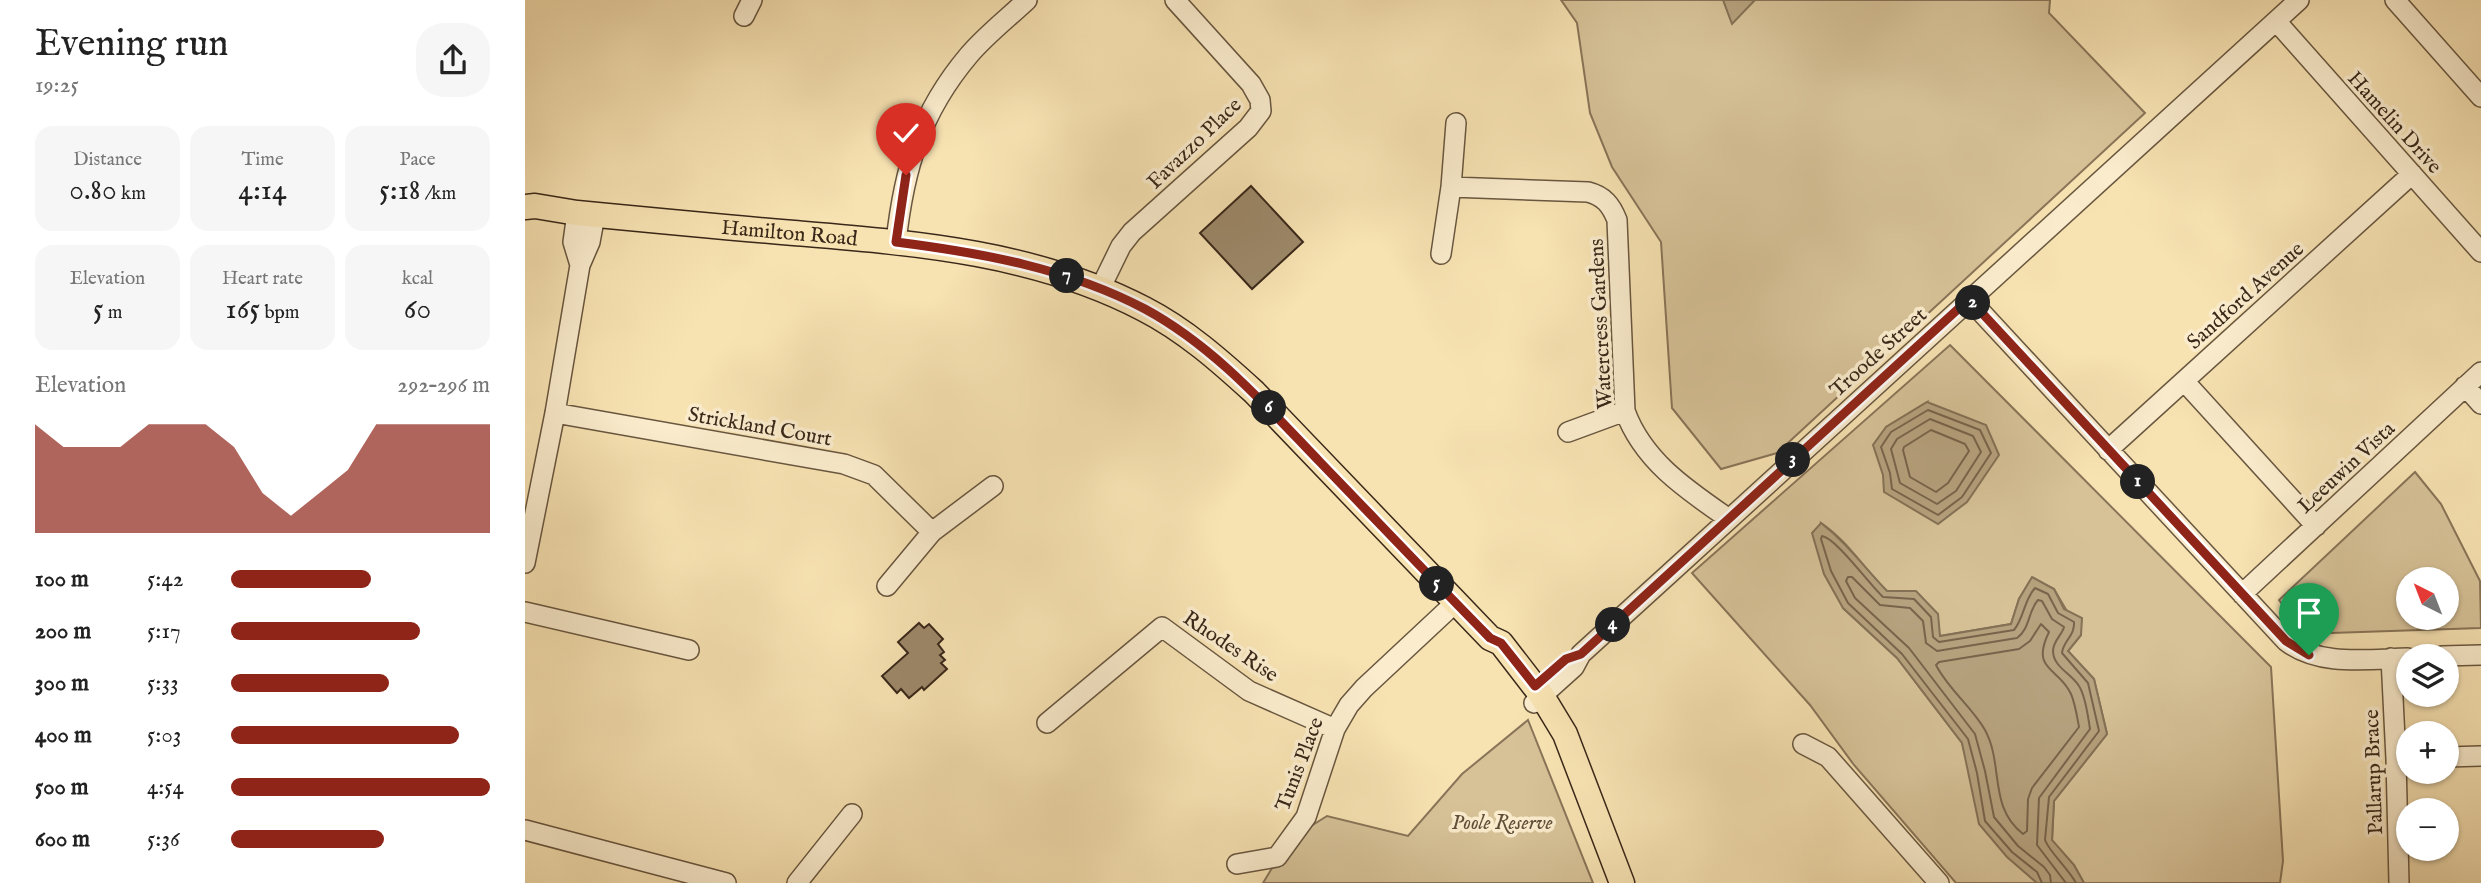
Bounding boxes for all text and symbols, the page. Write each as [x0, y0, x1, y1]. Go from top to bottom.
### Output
text: Evening run [35, 21, 229, 69]
button: share [416, 23, 490, 97]
street label: Hamelin Drive [2341, 66, 2447, 180]
text: 19:25 [35, 71, 79, 100]
street label: Favazzo Place [1142, 92, 1248, 196]
pin [876, 103, 936, 175]
icon: check [887, 114, 925, 152]
text: Distance [73, 148, 142, 172]
text: Time [241, 148, 284, 172]
text: Pace [400, 148, 435, 172]
text: 0.80 [69, 172, 117, 210]
text: 4:14 [238, 172, 287, 210]
text: 5:18 [379, 172, 421, 210]
text: km [117, 182, 146, 206]
text: /km [421, 182, 456, 206]
street label: Hamilton Road [720, 215, 859, 253]
street label: Sandford Avenue [2182, 236, 2311, 356]
street label: Watercress Gardens [1584, 238, 1619, 410]
pin: 7 [1049, 258, 1085, 294]
text: 7 [1062, 263, 1071, 287]
text: Elevation [70, 267, 145, 291]
text: Heart rate [222, 267, 303, 291]
text: kcal [402, 267, 433, 291]
pin: 2 [1955, 286, 1991, 320]
text: 2 [1968, 290, 1977, 314]
text: 5 [93, 291, 104, 329]
text: 165 [226, 291, 260, 329]
text: 60 [404, 291, 431, 329]
text: m [104, 301, 122, 325]
text: bpm [260, 301, 299, 325]
street label: Troode Street [1825, 302, 1933, 404]
text: Elevation [35, 371, 126, 400]
text: 292–296 m [397, 371, 490, 400]
pin: 6 [1251, 390, 1287, 426]
text: 6 [1264, 395, 1273, 419]
street label: Strickland Court [686, 402, 834, 453]
street label: Leeuwin Vista [2293, 415, 2402, 520]
pin: 3 [1775, 442, 1811, 477]
text: 3 [1789, 447, 1796, 471]
pin: 1 [2121, 464, 2155, 500]
text: 1 [2134, 469, 2141, 493]
text: 100 m [35, 565, 89, 594]
text: 5:42 [147, 565, 183, 594]
pin: 5 [1419, 566, 1455, 602]
north arrow [2396, 567, 2459, 630]
map controls [2396, 567, 2459, 861]
text: 5 [1433, 571, 1440, 595]
pin [2279, 583, 2339, 655]
icon: arrive [2290, 594, 2328, 632]
street label: Rhodes Rise [1177, 605, 1283, 689]
pin: 4 [1595, 608, 1631, 642]
text: 4 [1608, 612, 1617, 636]
text: 200 m [35, 617, 91, 646]
text: 5:17 [147, 617, 181, 646]
button: layers [2396, 644, 2459, 707]
text: 300 m [35, 669, 89, 698]
text: 5:33 [147, 669, 179, 698]
street label: Pallarup Brace [2359, 708, 2390, 835]
street label: Tunis Place [1270, 713, 1331, 815]
text: 400 m [35, 721, 92, 750]
text: 5:03 [147, 721, 181, 750]
button: + [2396, 721, 2459, 784]
text: 500 m [35, 773, 89, 802]
text: 4:54 [147, 773, 184, 802]
button: − [2396, 798, 2459, 861]
park label: Poole Reserve [1451, 810, 1553, 837]
text: 600 m [35, 825, 90, 854]
text: 5:36 [147, 825, 180, 854]

